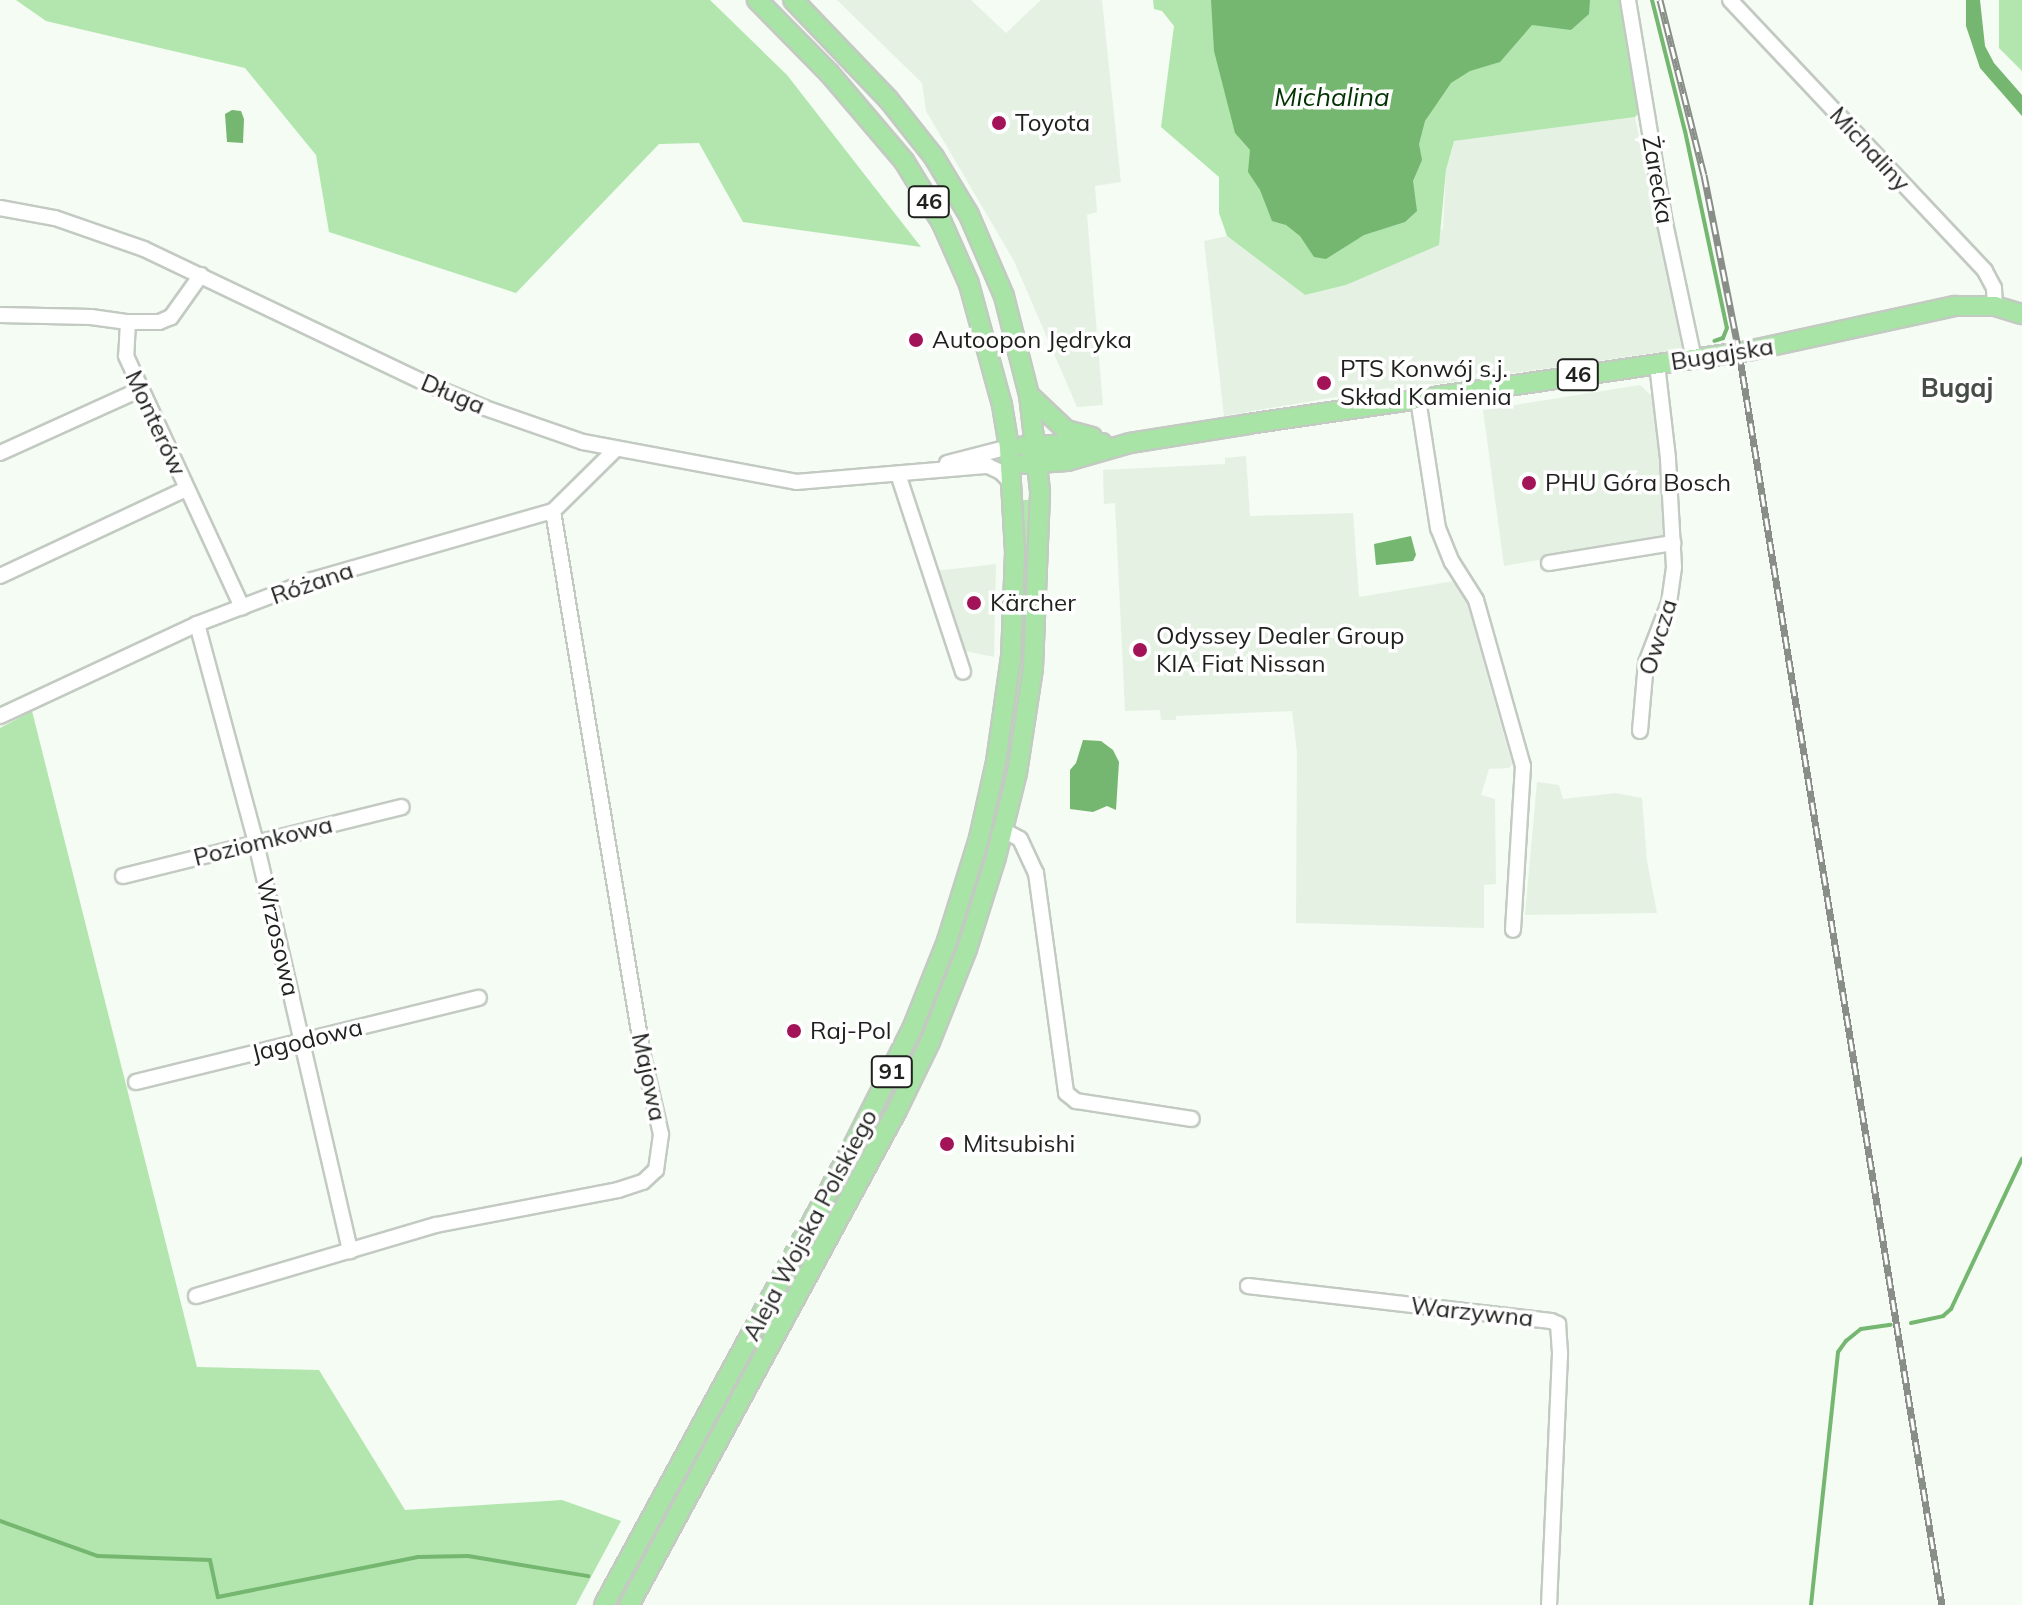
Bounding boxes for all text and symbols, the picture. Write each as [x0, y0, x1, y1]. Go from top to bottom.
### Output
water label: Michalina [1274, 81, 1390, 113]
street label: Michaliny [1824, 101, 1916, 197]
place label: Toyota [1015, 109, 1090, 137]
marker: Toyota [990, 114, 1008, 132]
street label: Żarecka [1636, 134, 1680, 226]
road number: 46 [907, 184, 951, 220]
place label: Autoopon Jędryka [932, 326, 1132, 354]
marker: Autoopon Jędryka [907, 331, 925, 349]
street label: Bugajska [1669, 332, 1775, 376]
place label: PTS Konwój s.j. Skład Kamienia [1340, 355, 1512, 411]
road number: 46 [1556, 357, 1600, 393]
street label: Monterów [119, 366, 193, 480]
street label: Długa [417, 368, 489, 420]
district label: Bugaj [1921, 372, 1993, 404]
marker: PTS Konwój s.j. Skład Kamienia [1315, 374, 1333, 392]
place label: PHU Góra Bosch [1545, 469, 1731, 497]
marker: PHU Góra Bosch [1520, 474, 1538, 492]
street label: Różana [267, 556, 357, 610]
place label: Kärcher [990, 589, 1076, 617]
marker: Kärcher [965, 594, 983, 612]
street label: Owcza [1633, 596, 1683, 678]
place label: Odyssey Dealer Group KIA Fiat Nissan [1156, 622, 1404, 678]
marker: Odyssey Dealer Group KIA Fiat Nissan [1131, 641, 1149, 659]
street label: Poziomkowa [191, 810, 335, 872]
street label: Wrzosowa [250, 875, 306, 999]
street label: Jagodowa [248, 1012, 366, 1068]
place label: Raj-Pol [810, 1017, 891, 1045]
marker: Raj-Pol [785, 1022, 803, 1040]
street label: Majowa [626, 1030, 672, 1124]
road number: 91 [870, 1054, 914, 1090]
street label: Aleja Wojska Polskiego [737, 1104, 883, 1346]
place label: Mitsubishi [963, 1130, 1075, 1158]
marker: Mitsubishi [938, 1135, 956, 1153]
street label: Warzywna [1409, 1291, 1535, 1333]

